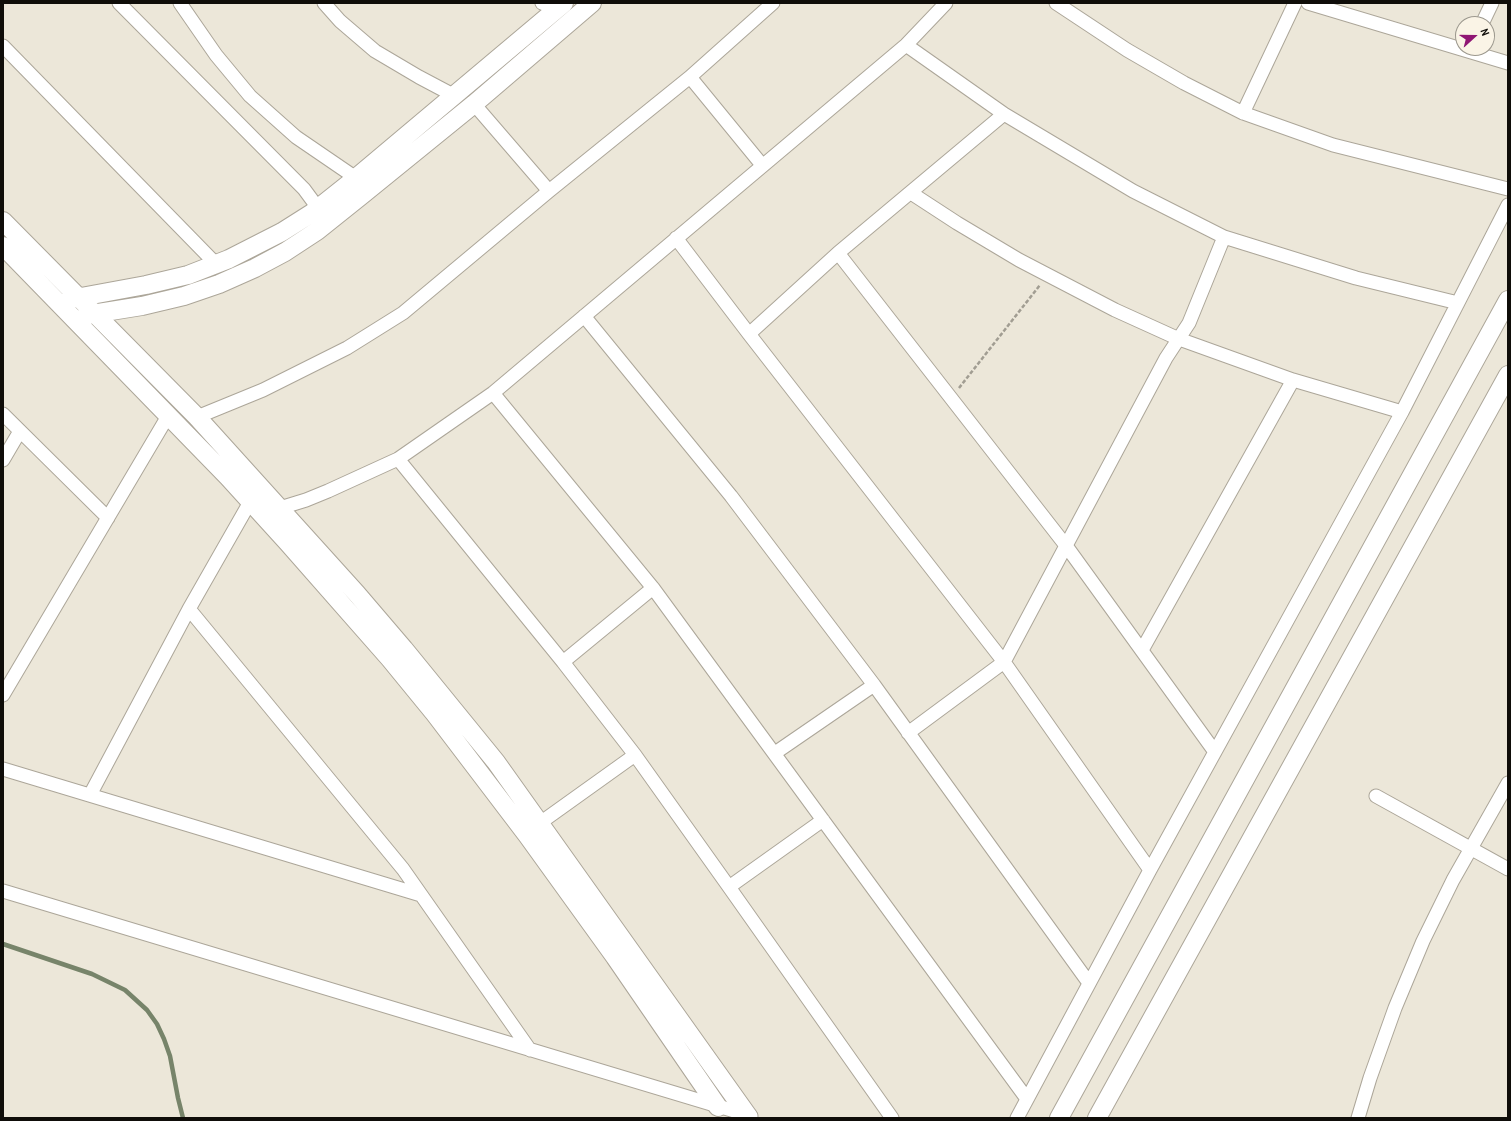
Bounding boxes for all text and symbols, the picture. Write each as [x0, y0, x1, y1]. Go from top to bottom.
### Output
north arrow [1455, 16, 1495, 56]
text: N [1478, 27, 1493, 38]

